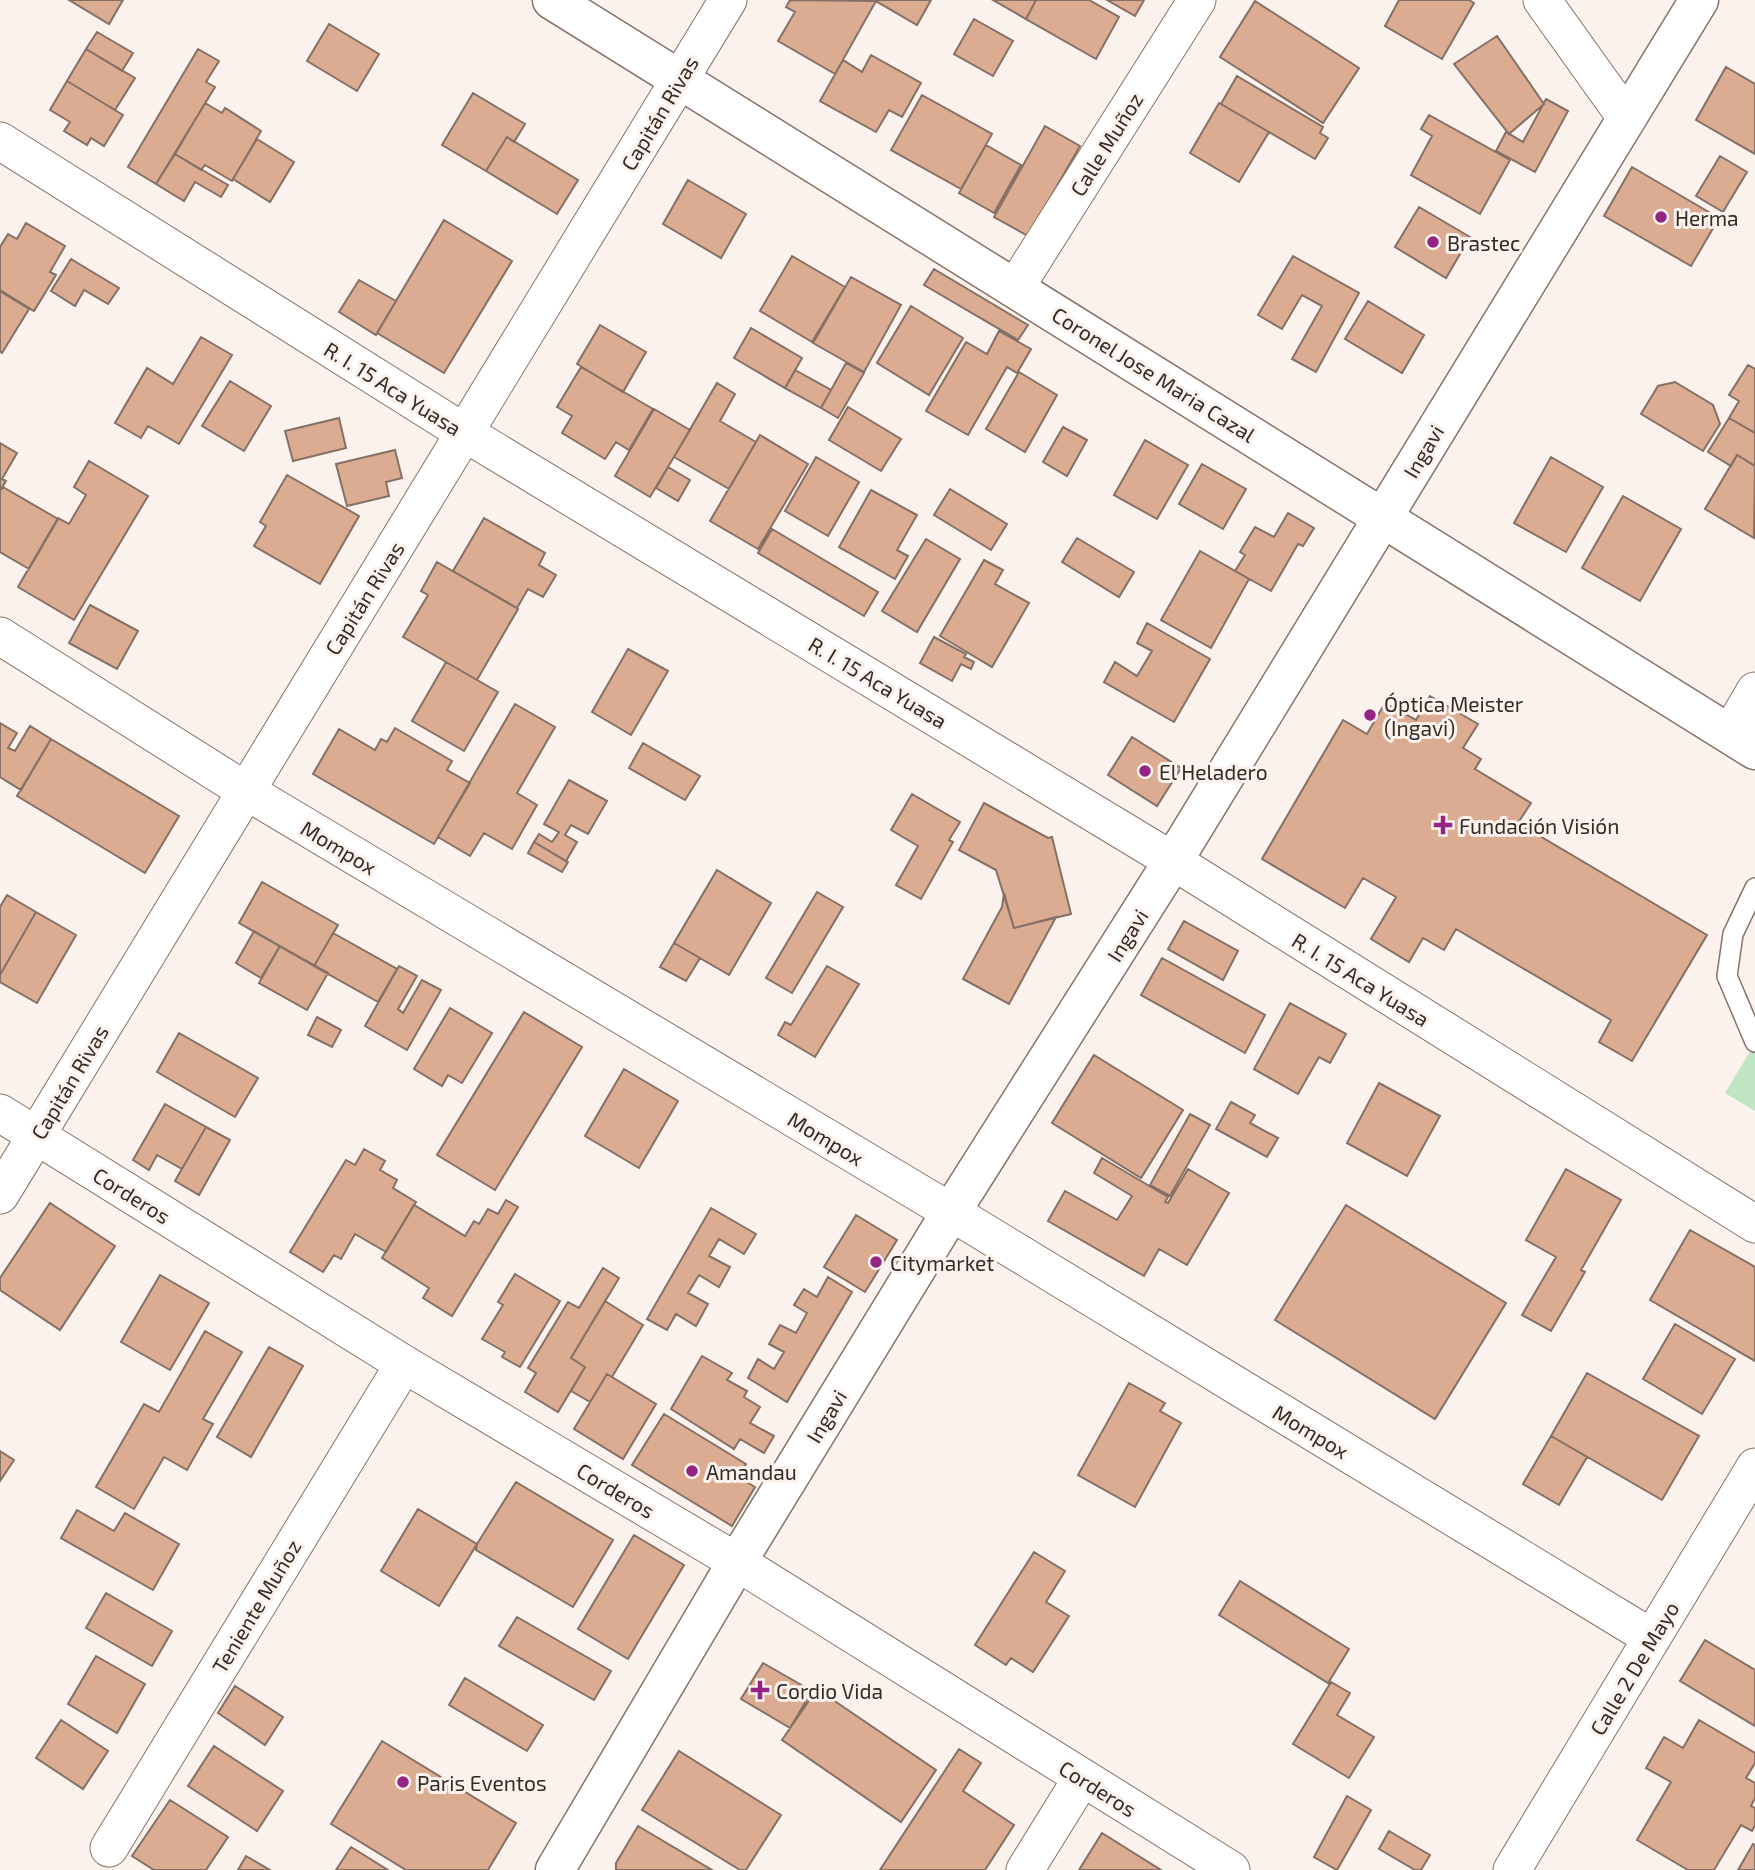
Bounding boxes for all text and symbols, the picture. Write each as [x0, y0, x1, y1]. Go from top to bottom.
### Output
street label: Capitán Rivas [615, 51, 703, 175]
street label: Calle Muñoz [1064, 88, 1148, 200]
place label: Herma [1675, 205, 1739, 230]
marker: Herma [1653, 209, 1669, 225]
place label: Brastec [1447, 230, 1520, 255]
marker: Brastec [1425, 234, 1441, 250]
street label: Coronel Jose Maria Cazal [1048, 301, 1261, 447]
street label: R. I. 15 Aca Yuasa [320, 336, 466, 440]
street label: Ingavi [1398, 420, 1448, 482]
street label: Capitán Rivas [319, 537, 409, 659]
street label: R. I. 15 Aca Yuasa [804, 631, 952, 733]
place label: Óptica Meister (Ingavi) [1384, 691, 1524, 740]
marker: Óptica Meister (Ingavi) [1362, 707, 1378, 723]
place label: El Heladero [1159, 759, 1268, 784]
marker: El Heladero [1137, 763, 1153, 779]
place label: Fundación Visión [1459, 813, 1620, 838]
street label: Mompox [297, 815, 381, 879]
marker: Fundación Visión [1433, 815, 1453, 835]
street label: Ingavi [1101, 904, 1153, 966]
street label: R. I. 15 Aca Yuasa [1288, 927, 1434, 1031]
street label: Capitán Rivas [25, 1020, 113, 1144]
street label: Mompox [784, 1106, 868, 1170]
street label: Corderos [89, 1162, 175, 1228]
place label: Citymarket [890, 1250, 994, 1275]
marker: Citymarket [868, 1254, 884, 1270]
street label: Ingavi [801, 1385, 851, 1447]
street label: Mompox [1269, 1399, 1353, 1463]
street label: Corderos [573, 1457, 659, 1523]
place label: Amandau [706, 1459, 797, 1484]
marker: Amandau [684, 1463, 700, 1479]
street label: Teniente Muñoz [206, 1535, 306, 1677]
street label: Calle 2 De Mayo [1584, 1597, 1684, 1739]
place label: Cordio Vida [776, 1678, 883, 1703]
marker: Cordio Vida [750, 1680, 770, 1700]
street label: Corderos [1055, 1755, 1141, 1821]
place label: Paris Eventos [417, 1770, 547, 1795]
marker: Paris Eventos [395, 1774, 411, 1790]

